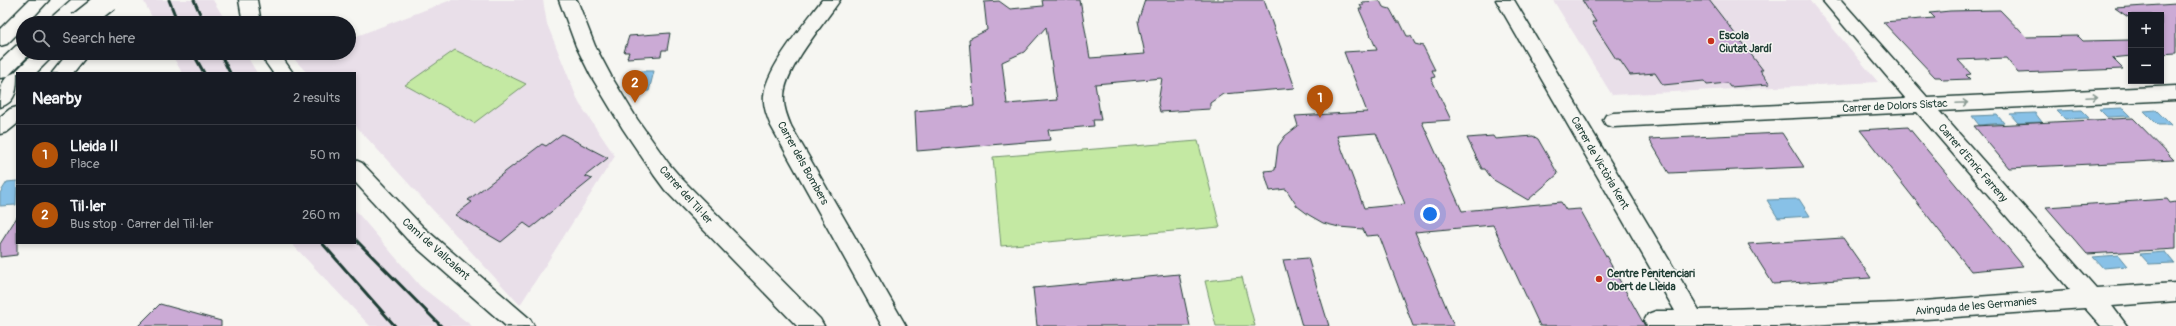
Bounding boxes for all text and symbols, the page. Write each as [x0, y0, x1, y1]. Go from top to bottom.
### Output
map controls [2128, 12, 2164, 84]
button: + [2128, 12, 2164, 48]
search box [16, 16, 356, 60]
icon: search [30, 27, 52, 49]
text: Search here [62, 29, 135, 48]
place label: Escola Ciutat Jardí [1719, 29, 1772, 55]
marker: Escola Ciutat Jardí [1706, 36, 1716, 46]
button: − [2128, 48, 2164, 84]
pin: 2 [622, 70, 648, 103]
pin: 1 [1307, 85, 1333, 118]
text: Nearby [32, 88, 81, 109]
text: 2 results [293, 90, 340, 106]
one-way arrow [2085, 94, 2098, 101]
street label: Carrer de Dolors Sistac [1842, 97, 1948, 115]
one-way arrow [1955, 99, 1968, 107]
street label: Carrer de Victòria Kent [1568, 114, 1632, 212]
street label: Carrer dels Bombers [775, 119, 831, 207]
street label: Carrer d'Enric Farreny [1936, 121, 2011, 205]
text: Lleida II [70, 137, 118, 156]
text: 1 [42, 147, 48, 163]
text: 50 m [310, 147, 340, 163]
text: Place [70, 156, 99, 172]
street label: Carrer del Til·ler [657, 163, 715, 227]
text: Til·ler [70, 197, 106, 216]
your location [1420, 204, 1440, 224]
text: 2 [41, 207, 49, 223]
text: 260 m [302, 207, 340, 223]
street label: Camí de Vallcalent [400, 215, 473, 283]
text: Bus stop · Carrer del Til·ler [70, 216, 213, 232]
place label: Centre Penitenciari Obert de Lleida [1607, 267, 1695, 293]
marker: Centre Penitenciari Obert de Lleida [1594, 274, 1604, 284]
street label: Avinguda de les Germanies [1915, 294, 2037, 318]

